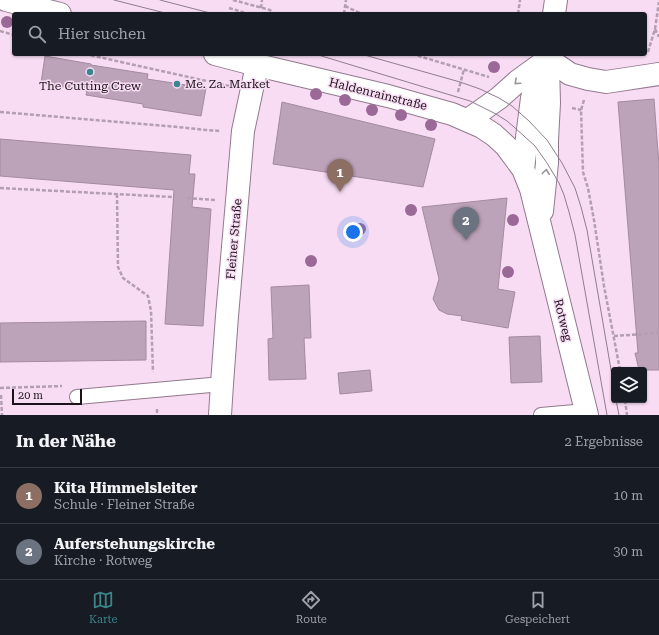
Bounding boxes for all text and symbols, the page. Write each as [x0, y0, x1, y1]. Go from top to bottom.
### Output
search box [12, 12, 647, 56]
icon: search [26, 23, 48, 45]
text: Hier suchen [58, 25, 146, 43]
marker: The Cutting Crew [85, 67, 95, 77]
street label: Haldenrainstraße [328, 75, 429, 113]
place label: Me. Za. Market [185, 77, 271, 91]
one-way arrow [514, 78, 521, 85]
place label: The Cutting Crew [39, 79, 141, 93]
marker: Me. Za. Market [172, 79, 182, 89]
pin: 1 [327, 159, 353, 192]
one-way arrow [542, 169, 551, 175]
street label: Fleiner Straße [224, 198, 245, 280]
pin: 2 [453, 207, 479, 240]
your location [343, 222, 363, 242]
street label: Rotweg [551, 297, 575, 343]
map controls [611, 367, 647, 403]
button: layers [611, 367, 647, 403]
scale bar [12, 387, 82, 406]
text: 20 m [18, 389, 43, 402]
text: In der Nähe [16, 431, 116, 451]
text: 2 Ergebnisse [565, 434, 643, 449]
text: Kita Himmelsleiter [54, 479, 198, 497]
text: 1 [25, 488, 33, 503]
text: 10 m [613, 488, 643, 503]
text: Schule · Fleiner Straße [54, 497, 195, 512]
text: Auferstehungskirche [54, 535, 215, 553]
text: 2 [25, 544, 33, 559]
text: 30 m [613, 544, 643, 559]
text: Kirche · Rotweg [54, 553, 152, 568]
tab: Karte [89, 589, 118, 626]
tab: Route [296, 589, 327, 626]
tab: Gespeichert [505, 589, 570, 626]

